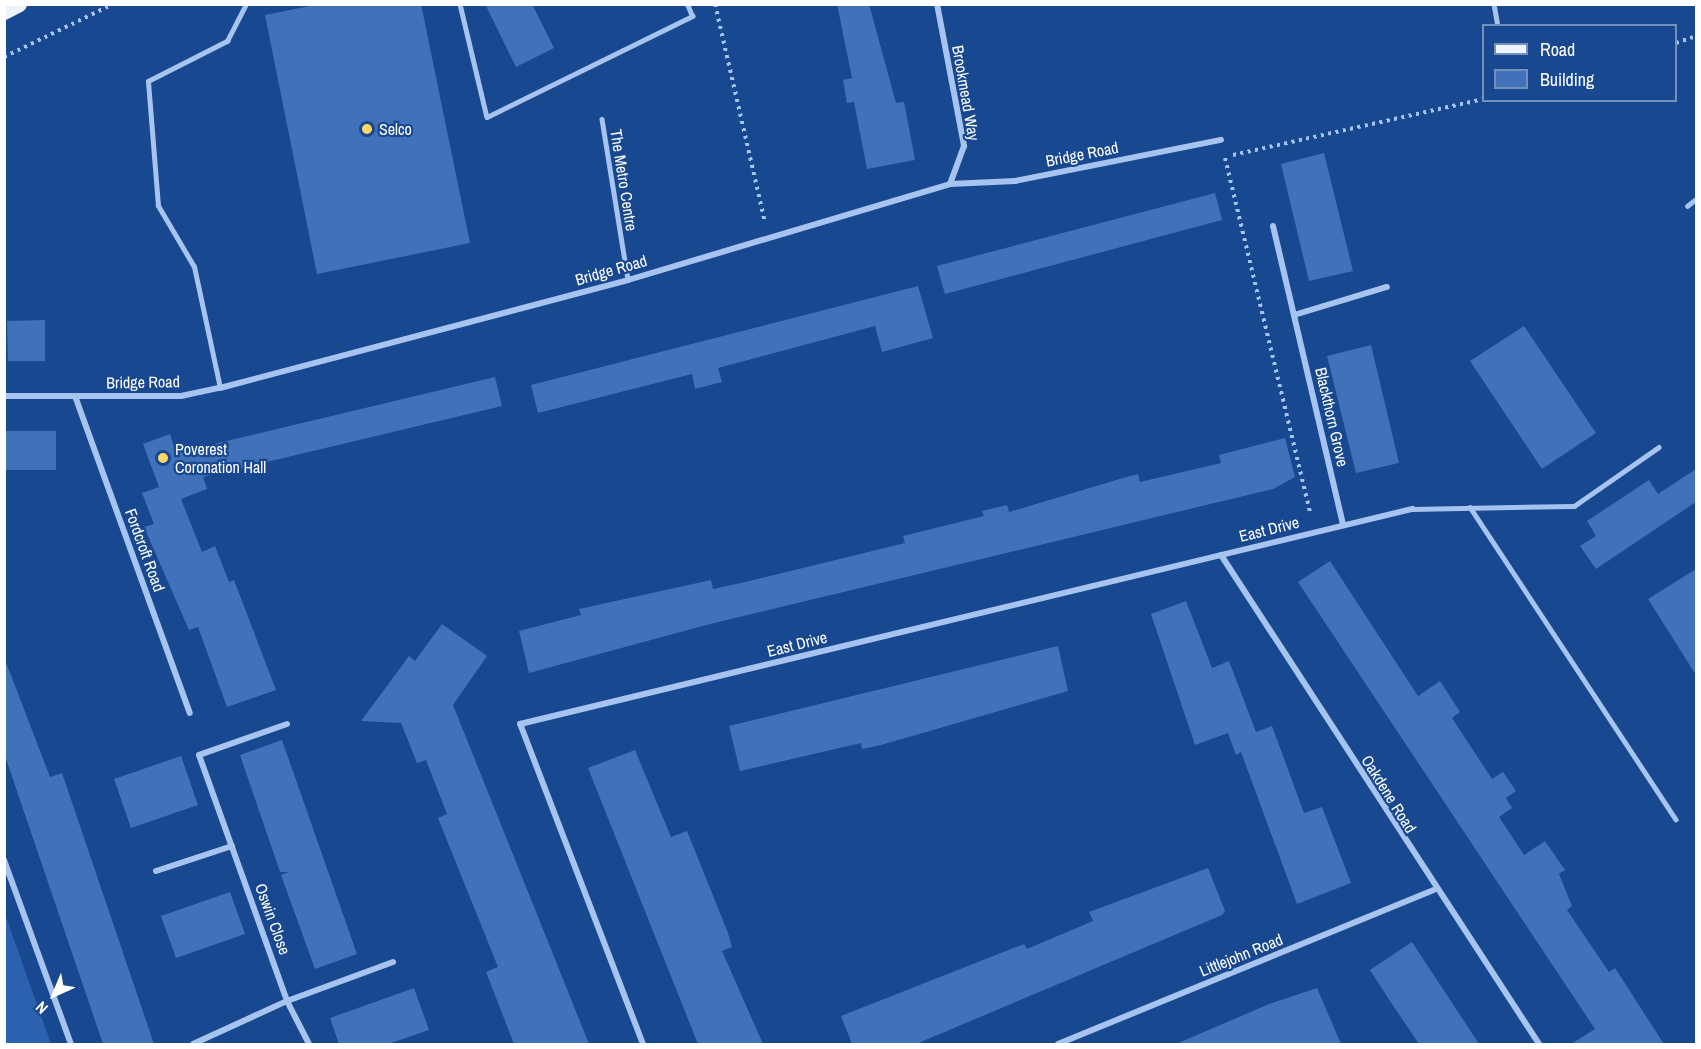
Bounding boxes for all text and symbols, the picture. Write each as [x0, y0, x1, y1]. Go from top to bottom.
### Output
legend [1482, 24, 1677, 102]
text: Road [1540, 37, 1575, 62]
street label: Brookmead Way [948, 44, 984, 142]
text: Building [1540, 67, 1594, 92]
place label: Selco [379, 119, 412, 139]
marker: Selco [360, 122, 374, 136]
street label: The Metro Centre [606, 128, 642, 232]
street label: Bridge Road [1044, 138, 1120, 170]
street label: Bridge Road [573, 251, 649, 289]
street label: Blackthorn Grove [1311, 365, 1353, 469]
street label: Bridge Road [106, 372, 180, 392]
place label: Poverest Coronation Hall [175, 439, 266, 477]
marker: Poverest Coronation Hall [156, 451, 170, 465]
street label: Fordcroft Road [121, 506, 169, 594]
street label: East Drive [1237, 512, 1301, 546]
street label: East Drive [765, 627, 829, 661]
street label: Oakdene Road [1357, 751, 1421, 837]
street label: Oswin Close [251, 881, 295, 957]
street label: Littlejohn Road [1196, 930, 1286, 980]
north arrow [24, 965, 84, 1025]
text: N [30, 997, 53, 1019]

